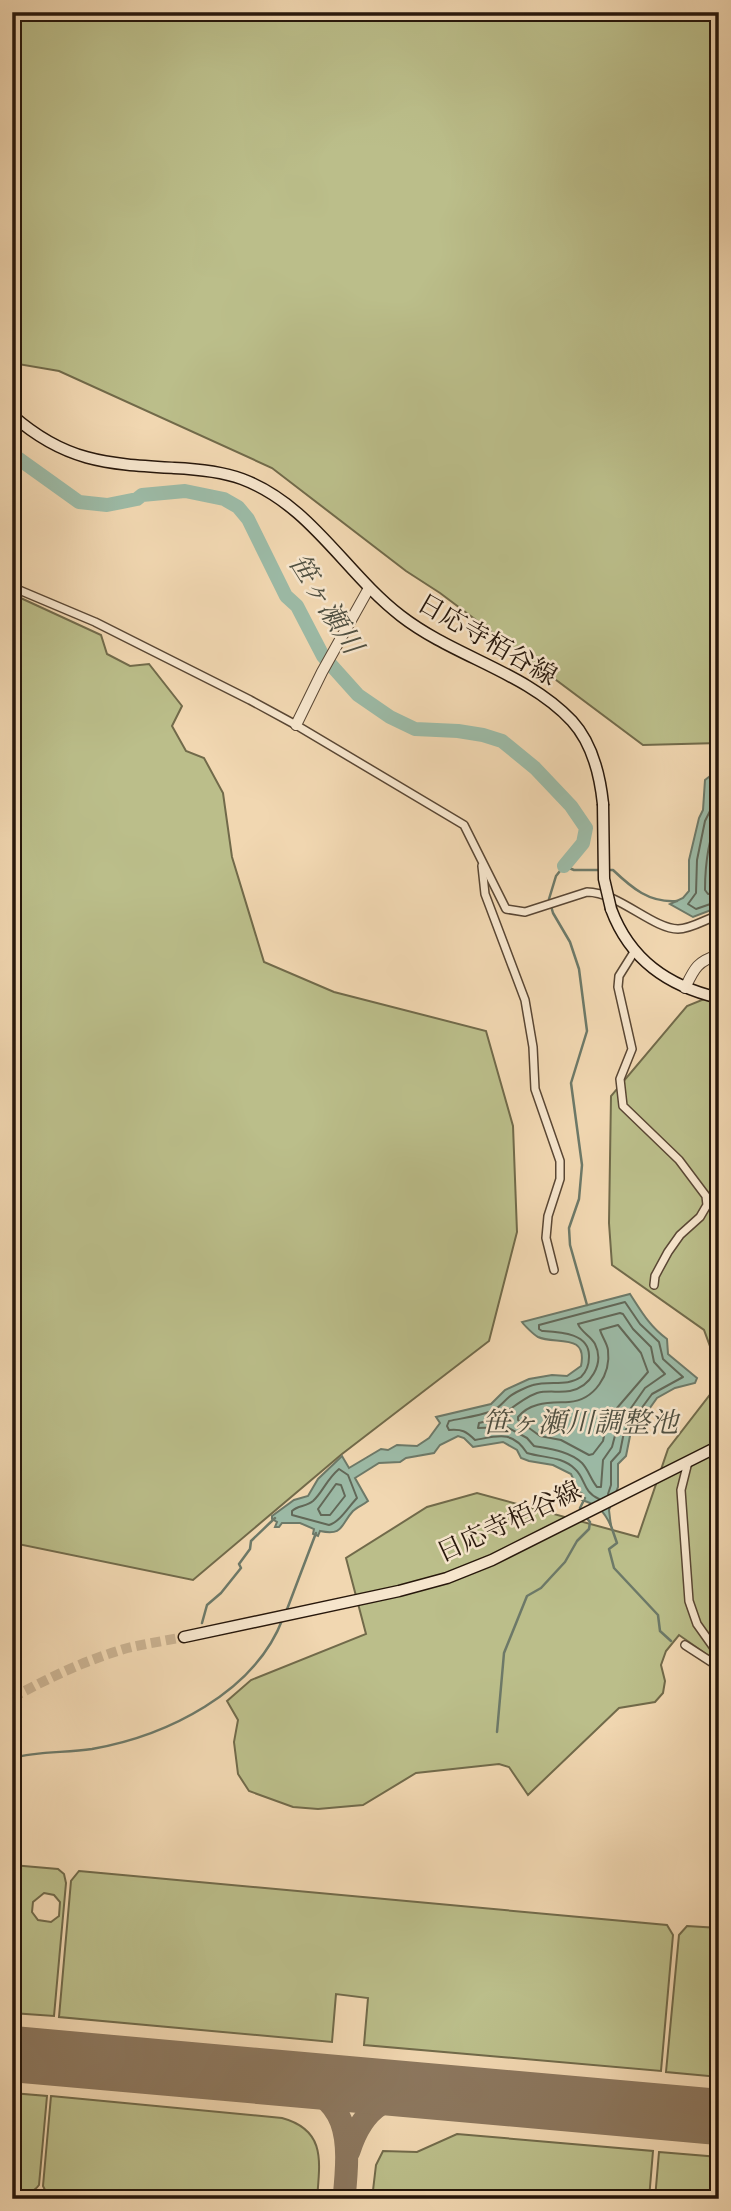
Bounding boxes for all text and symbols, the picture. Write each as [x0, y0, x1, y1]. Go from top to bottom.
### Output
water label: 笹ヶ瀬川 [280, 547, 371, 663]
street label: 日応寺栢谷線 [411, 587, 563, 693]
water label: 笹ヶ瀬川調整池 [482, 1406, 681, 1441]
street label: 日応寺栢谷線 [432, 1475, 586, 1569]

